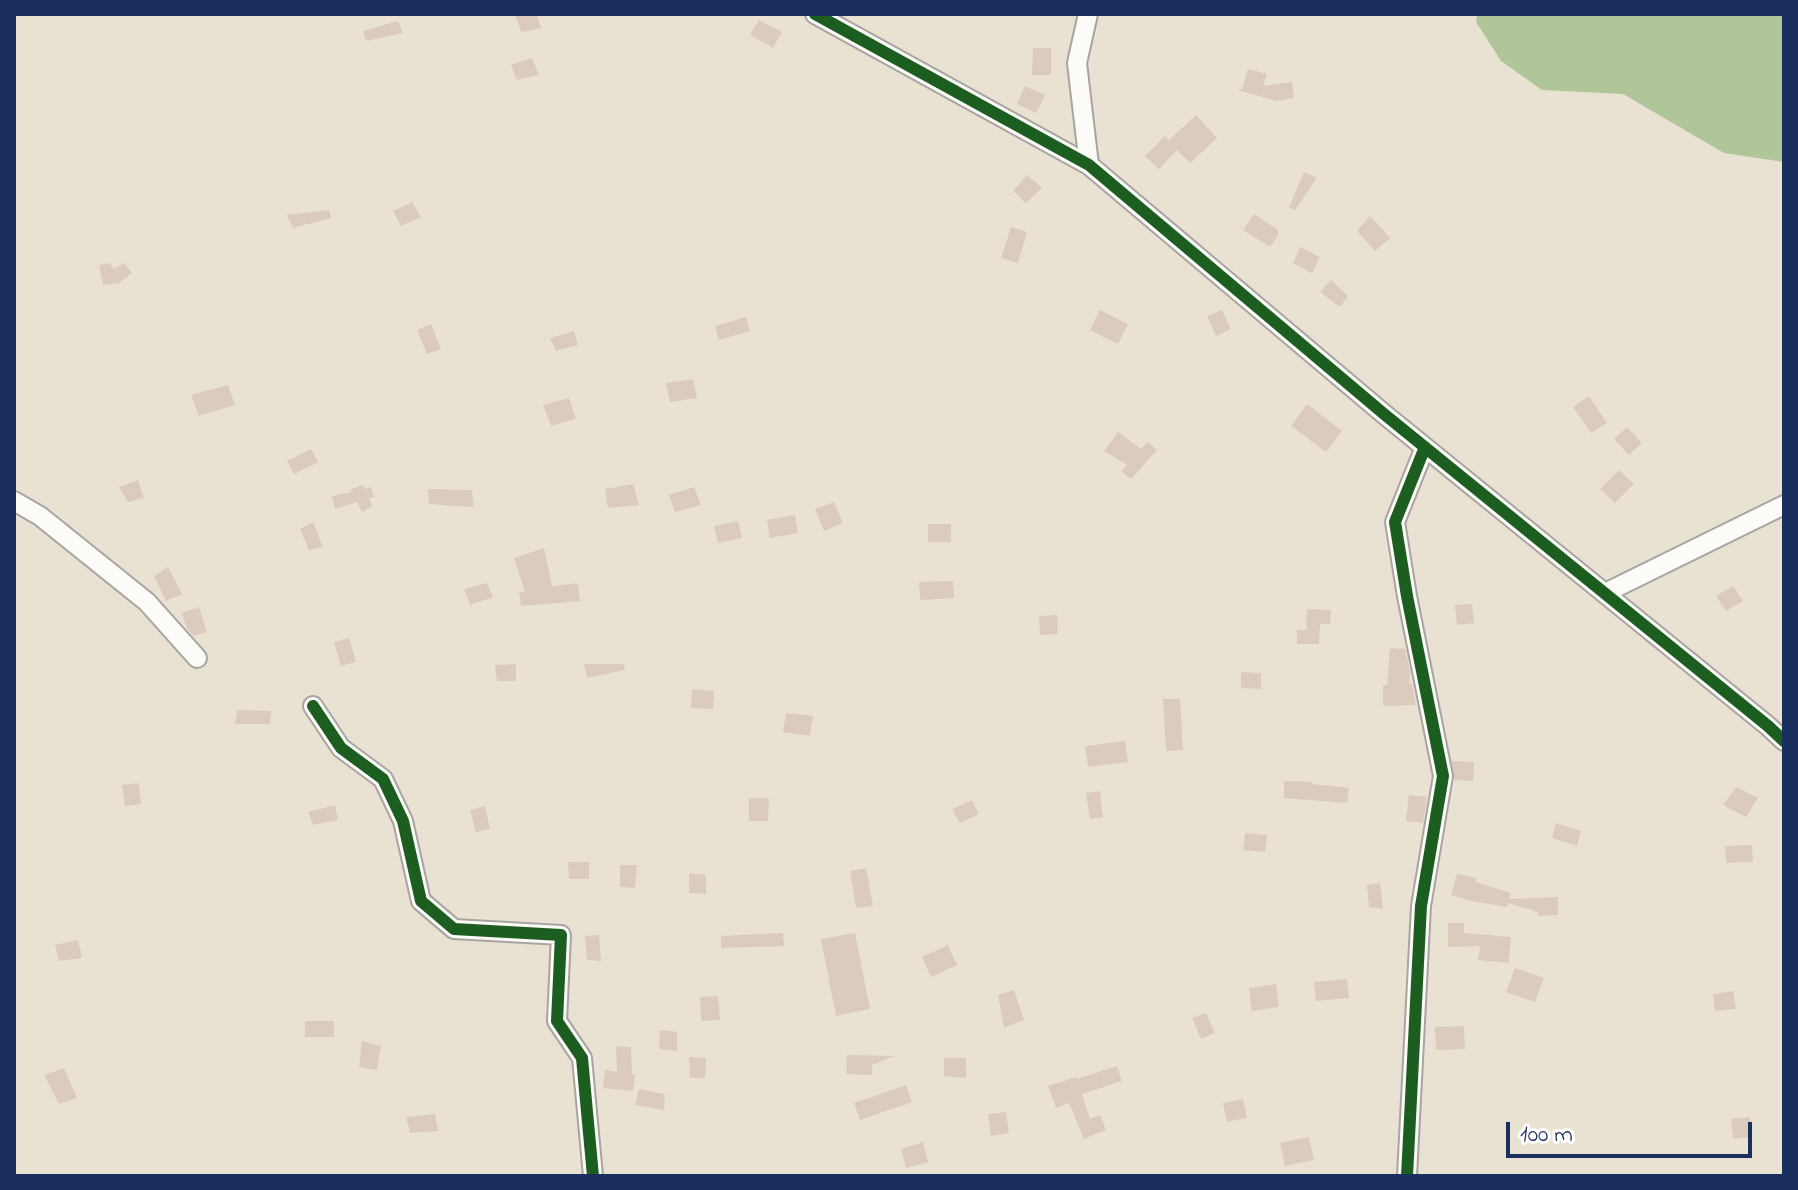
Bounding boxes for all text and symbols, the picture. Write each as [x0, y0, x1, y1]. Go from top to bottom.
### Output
scale bar [1510, 1106, 1756, 1156]
text: 100 m [1520, 1118, 1573, 1153]

